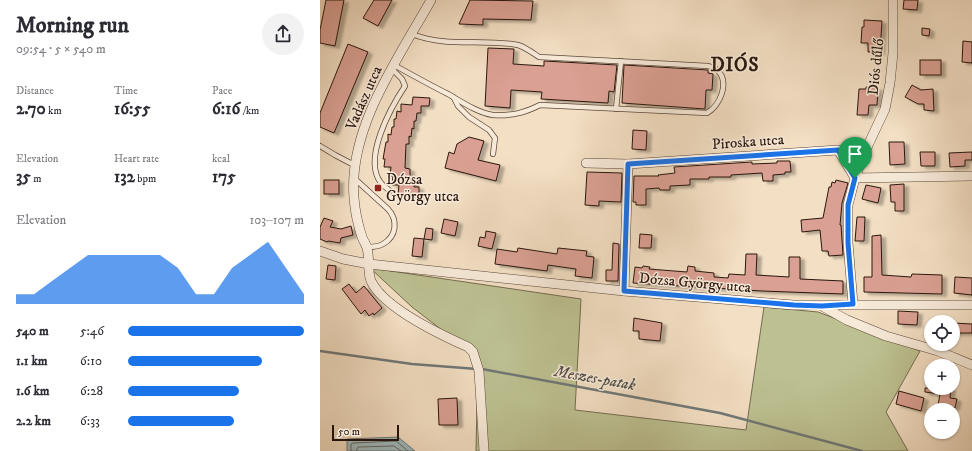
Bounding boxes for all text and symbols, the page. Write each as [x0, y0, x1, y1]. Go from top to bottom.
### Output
text: Morning run [16, 12, 129, 39]
button: share [262, 13, 304, 55]
street label: Diós dűlő [864, 37, 889, 96]
text: 09:54 · 5 × 540 m [16, 41, 106, 57]
district label: DIÓS [710, 52, 760, 77]
street label: Vadász utca [341, 62, 387, 134]
text: Distance [16, 84, 54, 98]
text: Time [114, 84, 138, 98]
text: Pace [212, 84, 232, 98]
text: 2.70 [16, 98, 46, 120]
text: 16:55 [114, 98, 150, 120]
text: 6:16 [212, 98, 240, 120]
text: km [46, 104, 62, 118]
text: /km [240, 104, 259, 118]
street label: Piroska utca [711, 130, 785, 154]
pin [838, 137, 872, 178]
icon: arrive [844, 143, 866, 165]
text: Elevation [16, 152, 59, 166]
text: Heart rate [114, 152, 159, 166]
text: kcal [212, 152, 230, 166]
text: 35 [16, 166, 31, 188]
text: 132 [114, 166, 135, 188]
text: 175 [212, 166, 236, 188]
place label: Dózsa György utca [386, 170, 460, 206]
text: m [31, 172, 41, 186]
text: bpm [135, 172, 156, 186]
marker: Dózsa György utca [373, 183, 383, 193]
text: Elevation [16, 212, 66, 228]
text: 103–107 m [249, 212, 304, 228]
street label: Dózsa György utca [638, 269, 753, 297]
map controls [924, 315, 960, 439]
button: locate [924, 315, 960, 351]
text: 540 m [16, 323, 49, 339]
text: 5:46 [80, 323, 104, 339]
text: 1.1 km [16, 353, 48, 369]
text: 6:10 [80, 353, 102, 369]
button: + [924, 359, 960, 395]
water label: Meszes-patak [552, 361, 637, 395]
text: 1.6 km [16, 383, 50, 399]
text: 6:28 [80, 383, 103, 399]
button: − [924, 403, 960, 439]
text: 2.2 km [16, 413, 51, 429]
text: 6:33 [80, 413, 100, 429]
scale bar [332, 423, 399, 442]
text: 50 m [338, 425, 360, 439]

